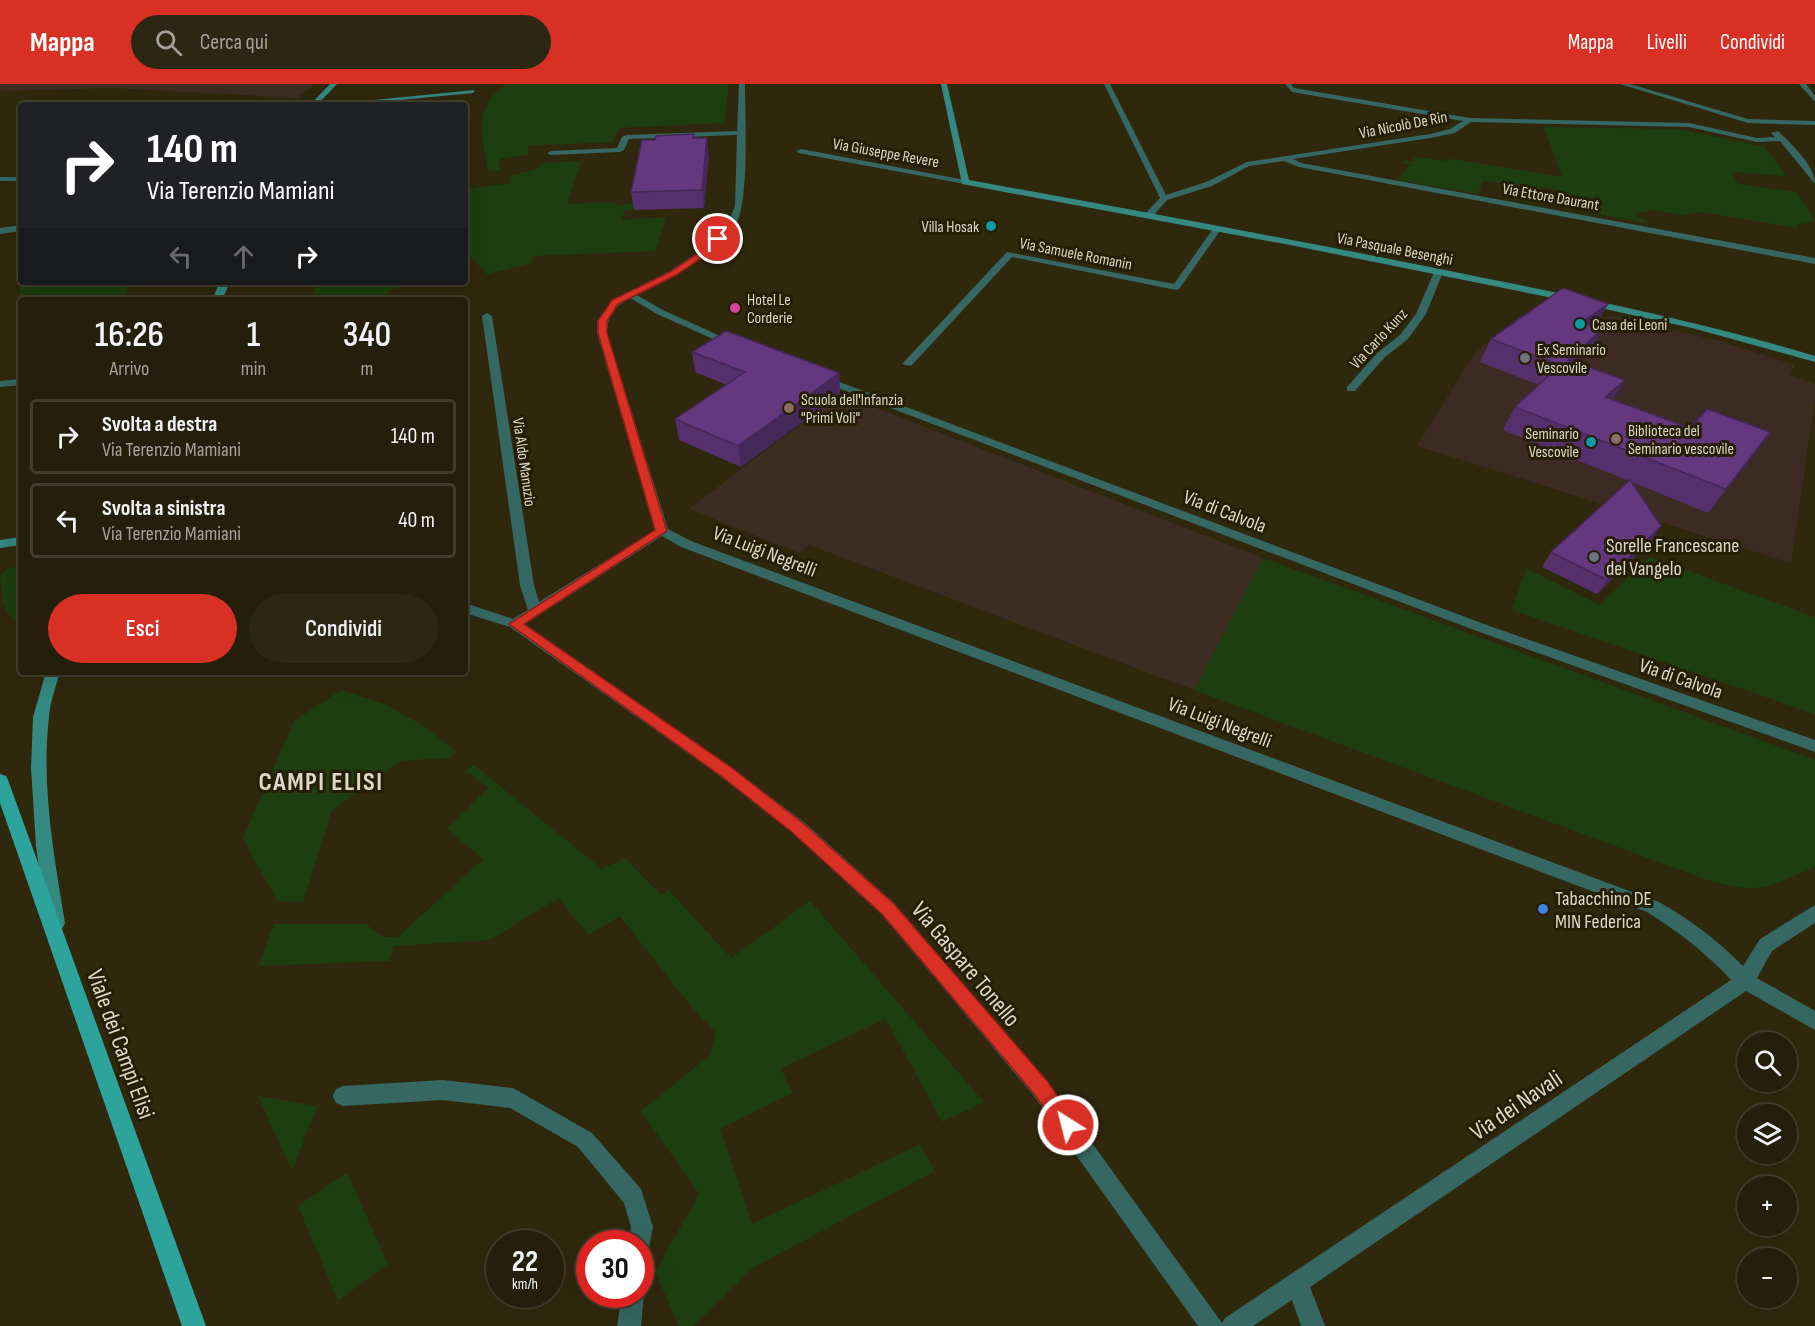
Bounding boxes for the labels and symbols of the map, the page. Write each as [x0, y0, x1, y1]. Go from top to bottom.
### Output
street label: Via Nicolò De Rin [1358, 108, 1449, 143]
street label: Via Giuseppe Revere [831, 135, 940, 172]
street label: Via Ettore Daurant [1501, 180, 1601, 215]
pin [692, 213, 743, 264]
place label: Villa Hosak [921, 218, 979, 237]
marker: Villa Hosak [984, 219, 998, 233]
street label: Via Pasquale Besenghi [1335, 229, 1454, 270]
street label: Via Samuele Romanin [1018, 234, 1134, 275]
place label: Hotel Le Corderie [747, 291, 793, 328]
marker: Hotel Le Corderie [728, 301, 742, 315]
street label: Via Carlo Kunz [1346, 305, 1412, 373]
place label: Casa dei Leoni [1592, 316, 1667, 335]
marker: Casa dei Leoni [1573, 317, 1587, 331]
place label: Ex Seminario Vescovile [1537, 341, 1606, 378]
marker: Ex Seminario Vescovile [1518, 351, 1532, 365]
place label: Scuola dell'Infanzia "Primi Voli" [801, 391, 903, 428]
marker: Scuola dell'Infanzia "Primi Voli" [782, 401, 796, 415]
street label: Via Aldo Manuzio [508, 417, 539, 508]
place label: Biblioteca del Seminario vescovile [1628, 422, 1734, 459]
place label: Seminario Vescovile [1525, 425, 1579, 462]
marker: Biblioteca del Seminario vescovile [1609, 432, 1623, 446]
marker: Seminario Vescovile [1584, 435, 1598, 449]
street label: Via di Calvola [1180, 485, 1270, 539]
street label: Via Luigi Negrelli [709, 521, 820, 583]
place label: Sorelle Francescane del Vangelo [1606, 534, 1739, 581]
marker: Sorelle Francescane del Vangelo [1587, 550, 1601, 564]
street label: Via di Calvola [1636, 653, 1726, 704]
street label: Via Luigi Negrelli [1164, 692, 1275, 754]
district label: CAMPI ELISI [259, 767, 383, 798]
place label: Tabacchino DE MIN Federica [1555, 887, 1652, 934]
street label: Via Gaspare Tonello [905, 896, 1026, 1033]
marker: Tabacchino DE MIN Federica [1536, 902, 1550, 916]
street label: Viale dei Campi Elisi [80, 966, 161, 1123]
street label: Via dei Navali [1465, 1064, 1568, 1147]
position arrow [1036, 1093, 1100, 1157]
speed limit sign: 30 [576, 1230, 654, 1308]

